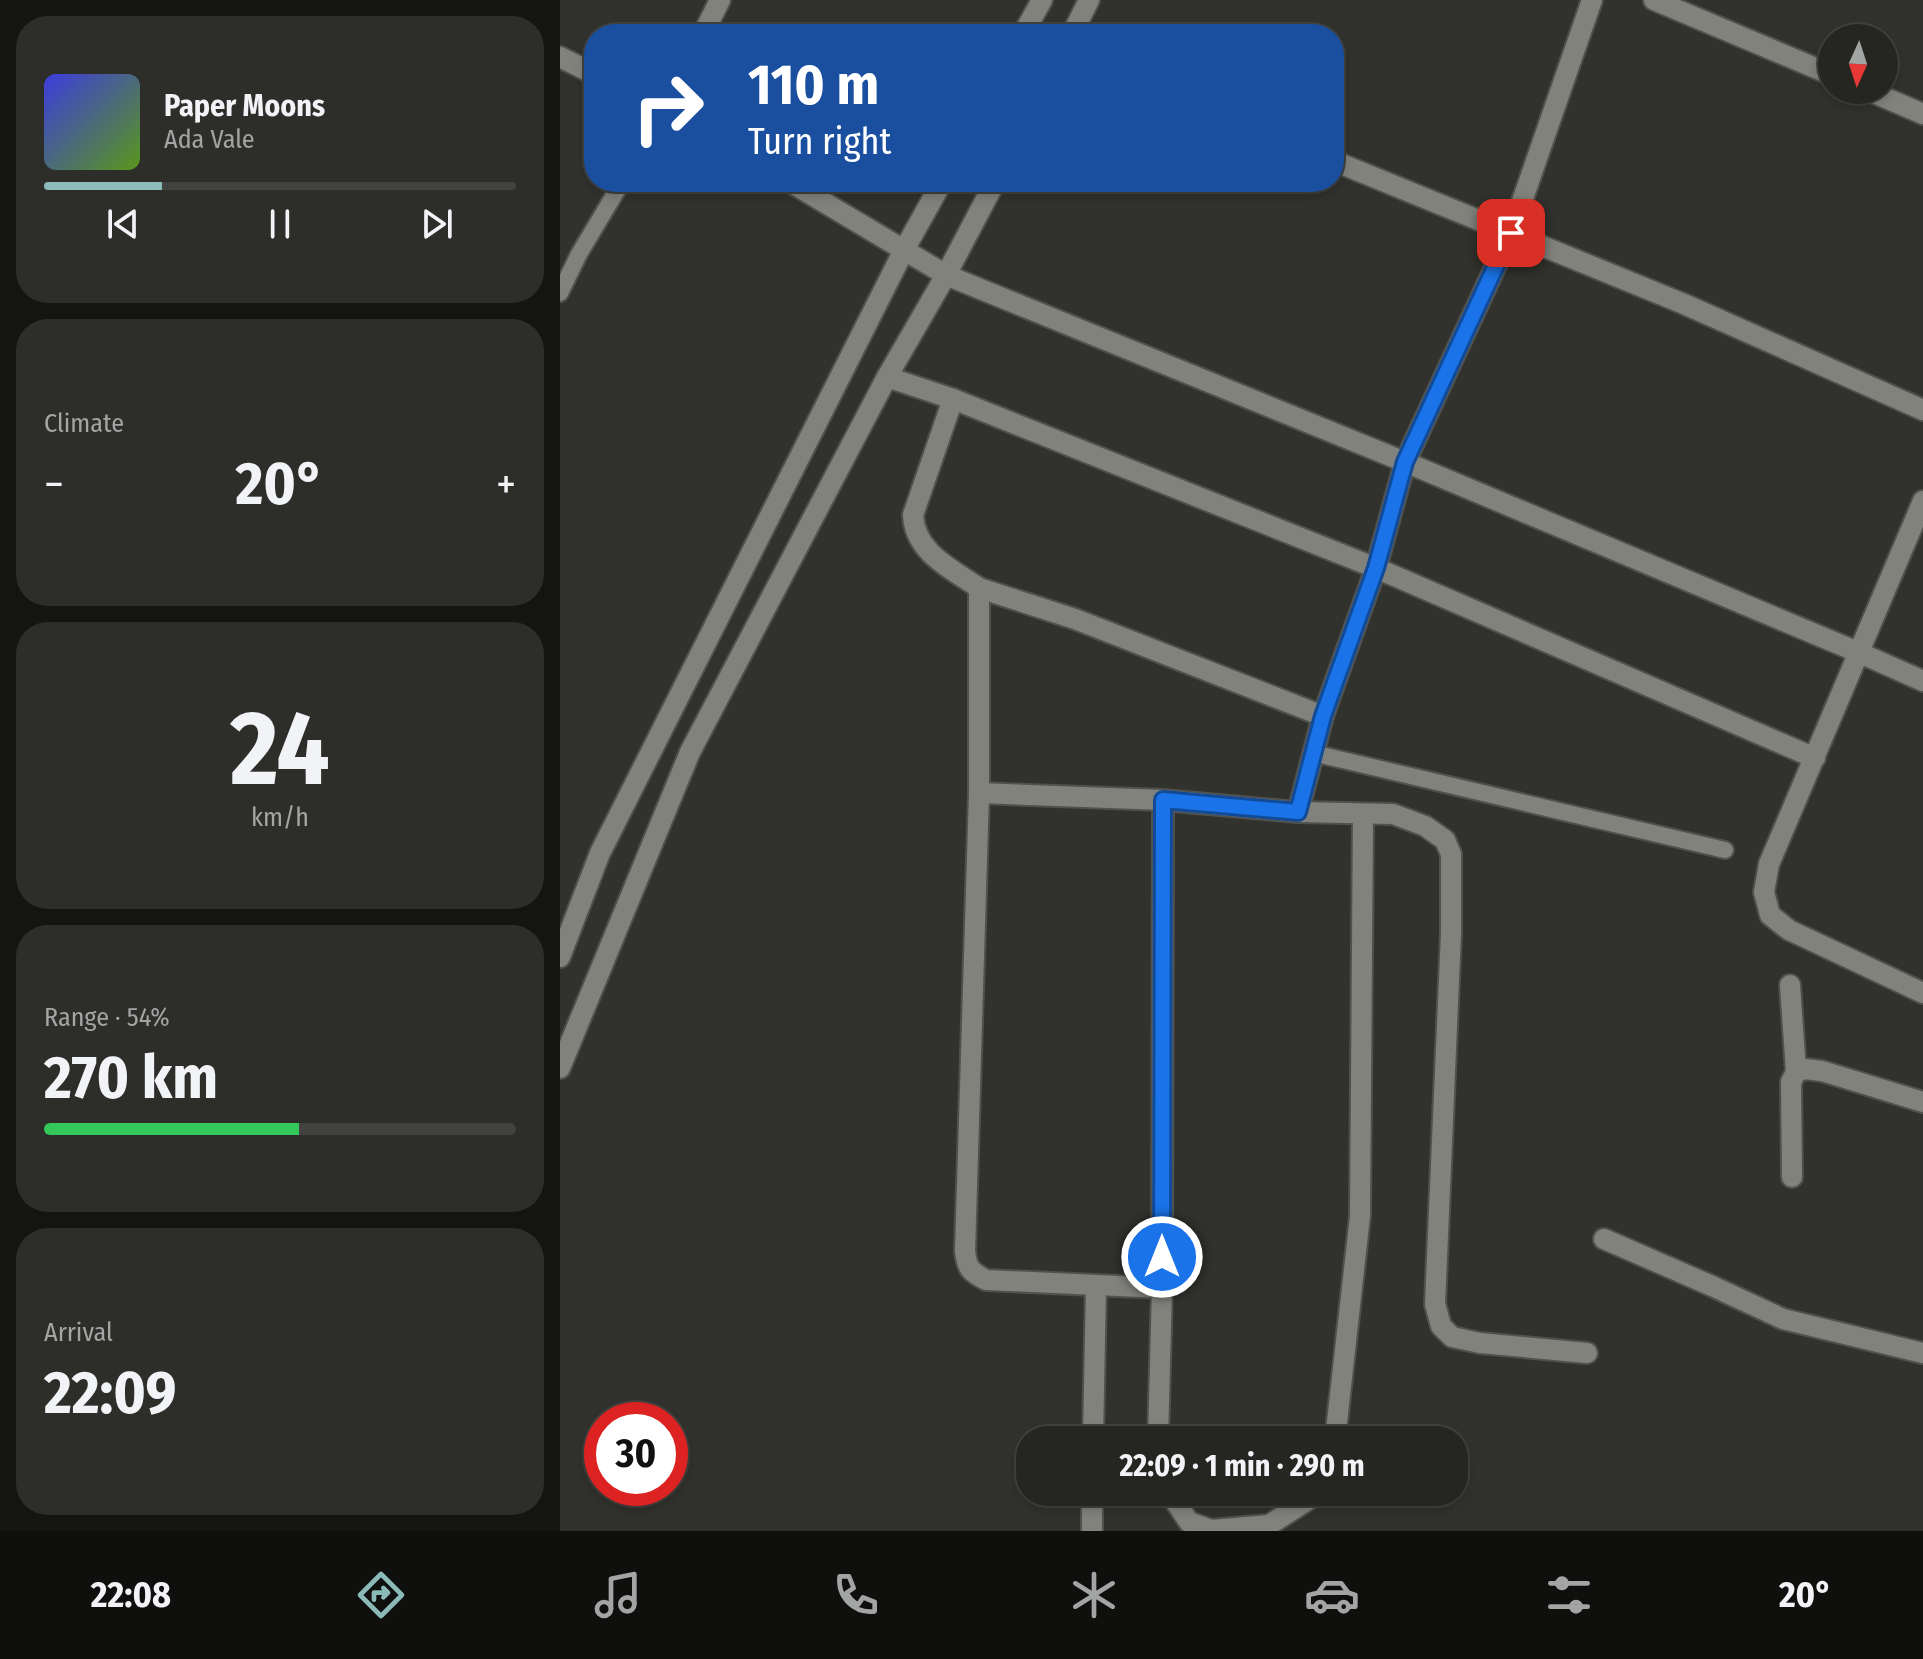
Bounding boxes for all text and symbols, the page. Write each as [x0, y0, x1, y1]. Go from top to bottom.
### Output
north arrow [1818, 24, 1898, 104]
map controls [1818, 24, 1898, 104]
text: 110 m [748, 52, 879, 119]
icon: right [616, 56, 720, 160]
text: Paper Moons [164, 88, 325, 124]
text: Turn right [748, 120, 891, 164]
text: Ada Vale [164, 124, 255, 155]
pin [1477, 199, 1545, 267]
icon: previous [101, 202, 145, 246]
icon: pause [258, 202, 302, 246]
icon: next [415, 202, 459, 246]
icon: arrive [1489, 211, 1533, 255]
text: Climate [44, 408, 124, 439]
text: 20° [236, 448, 324, 520]
text: − [44, 458, 64, 511]
text: + [496, 458, 516, 511]
text: 24 [230, 687, 330, 812]
text: km/h [251, 802, 309, 833]
text: Range · 54% [44, 1002, 170, 1033]
text: 270 km [44, 1042, 218, 1114]
position arrow [1120, 1215, 1204, 1299]
text: Arrival [44, 1317, 113, 1348]
text: 22:09 [44, 1357, 177, 1429]
speed limit sign: 30 [584, 1402, 688, 1506]
text: 22:09 · 1 min · 290 m [1119, 1448, 1365, 1484]
icon: directions [353, 1567, 409, 1623]
icon: music [590, 1567, 646, 1623]
icon: phone [828, 1567, 884, 1623]
icon: climate [1066, 1567, 1122, 1623]
icon: car [1304, 1567, 1360, 1623]
icon: filters [1541, 1567, 1597, 1623]
text: 22:08 [91, 1573, 171, 1617]
text: 20° [1779, 1573, 1832, 1617]

